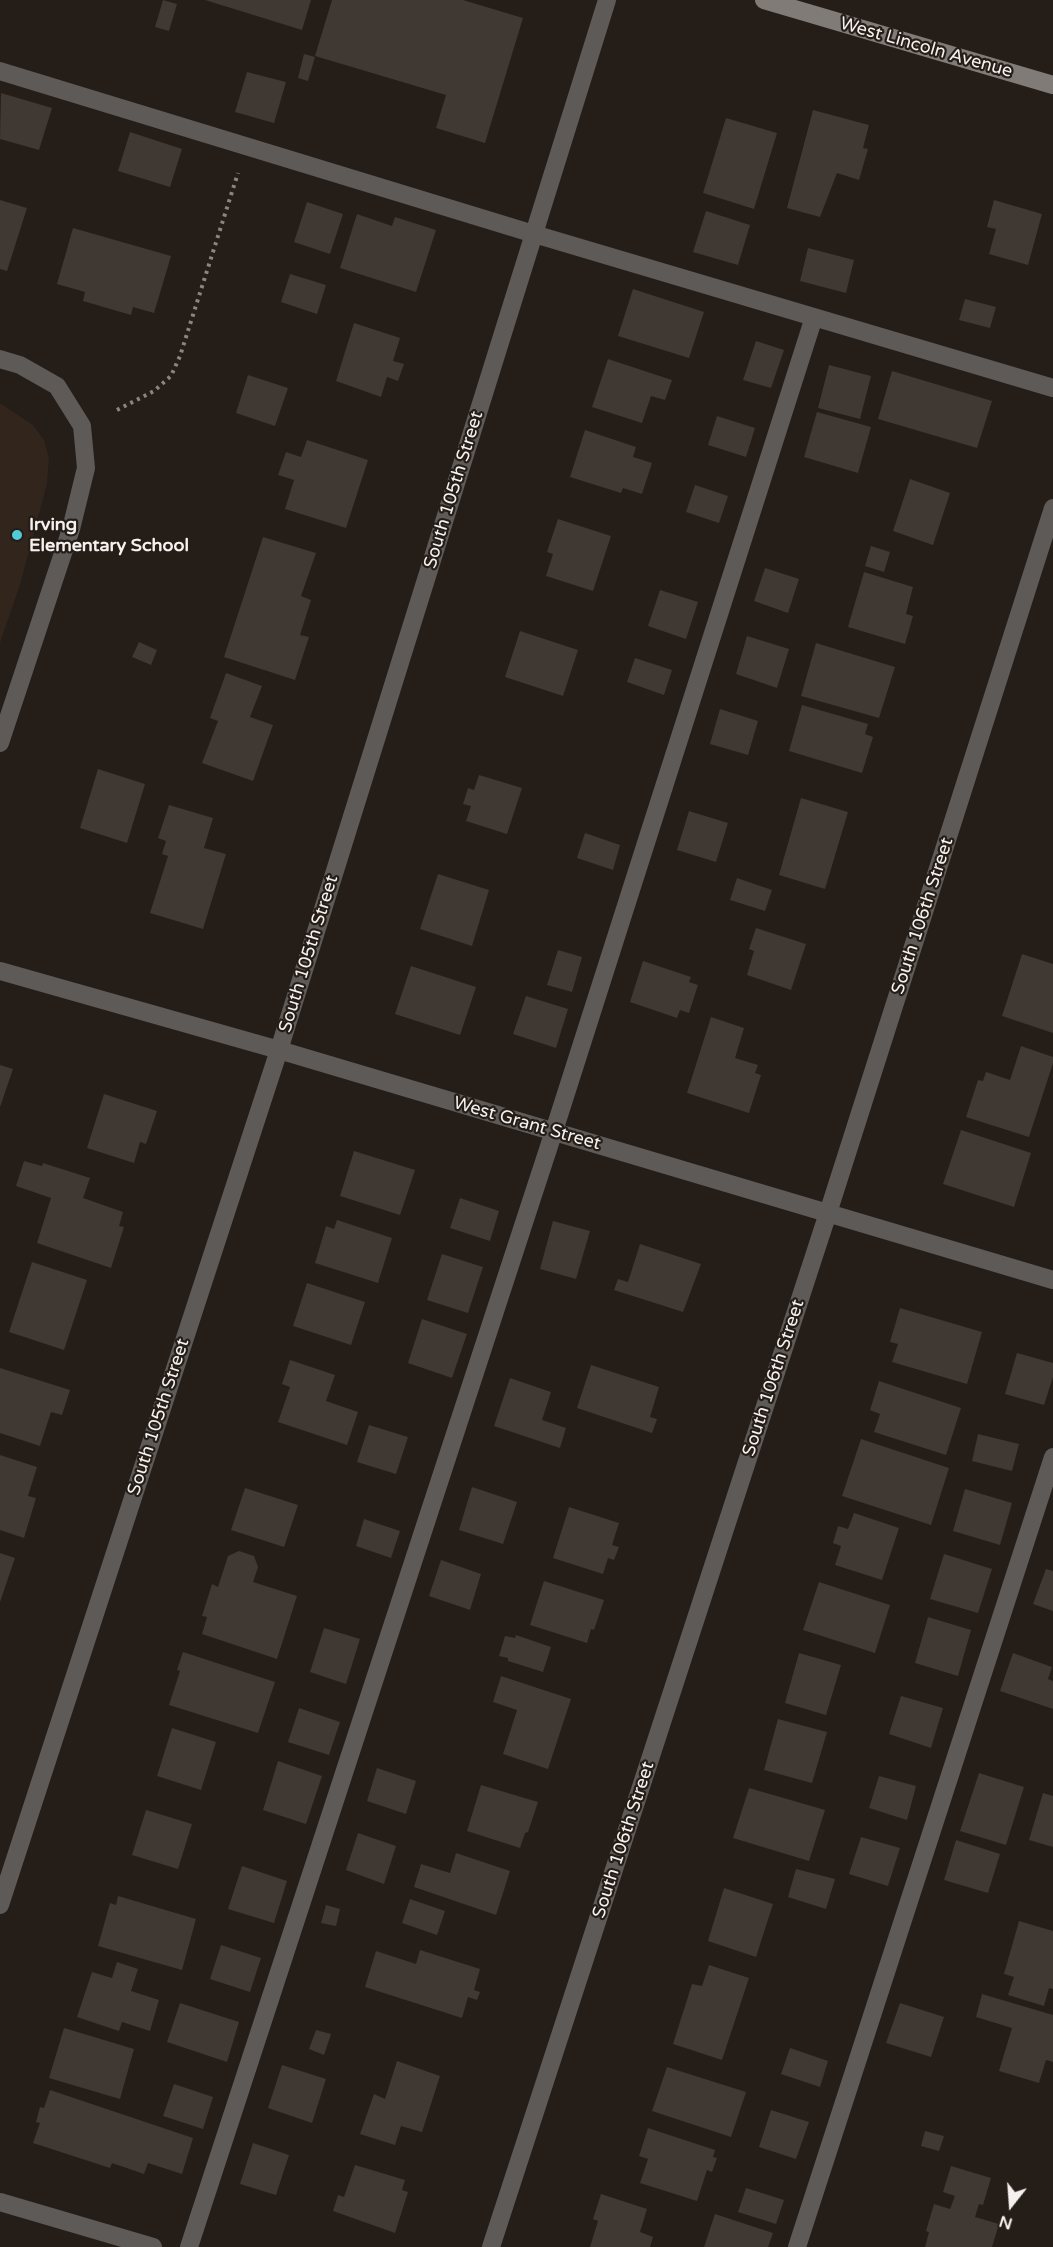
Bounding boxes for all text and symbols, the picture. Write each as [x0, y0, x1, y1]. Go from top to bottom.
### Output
street label: West Lincoln Avenue [837, 13, 1015, 83]
street label: South 105th Street [420, 409, 488, 571]
place label: Irving Elementary School [29, 514, 189, 556]
marker: Irving Elementary School [10, 528, 24, 542]
street label: South 106th Street [887, 835, 959, 997]
street label: South 105th Street [275, 873, 343, 1035]
street label: West Grant Street [451, 1093, 603, 1155]
street label: South 106th Street [738, 1297, 810, 1459]
street label: South 105th Street [123, 1336, 195, 1498]
street label: South 106th Street [588, 1759, 660, 1921]
north arrow [981, 2175, 1041, 2235]
text: N [997, 2211, 1015, 2234]

